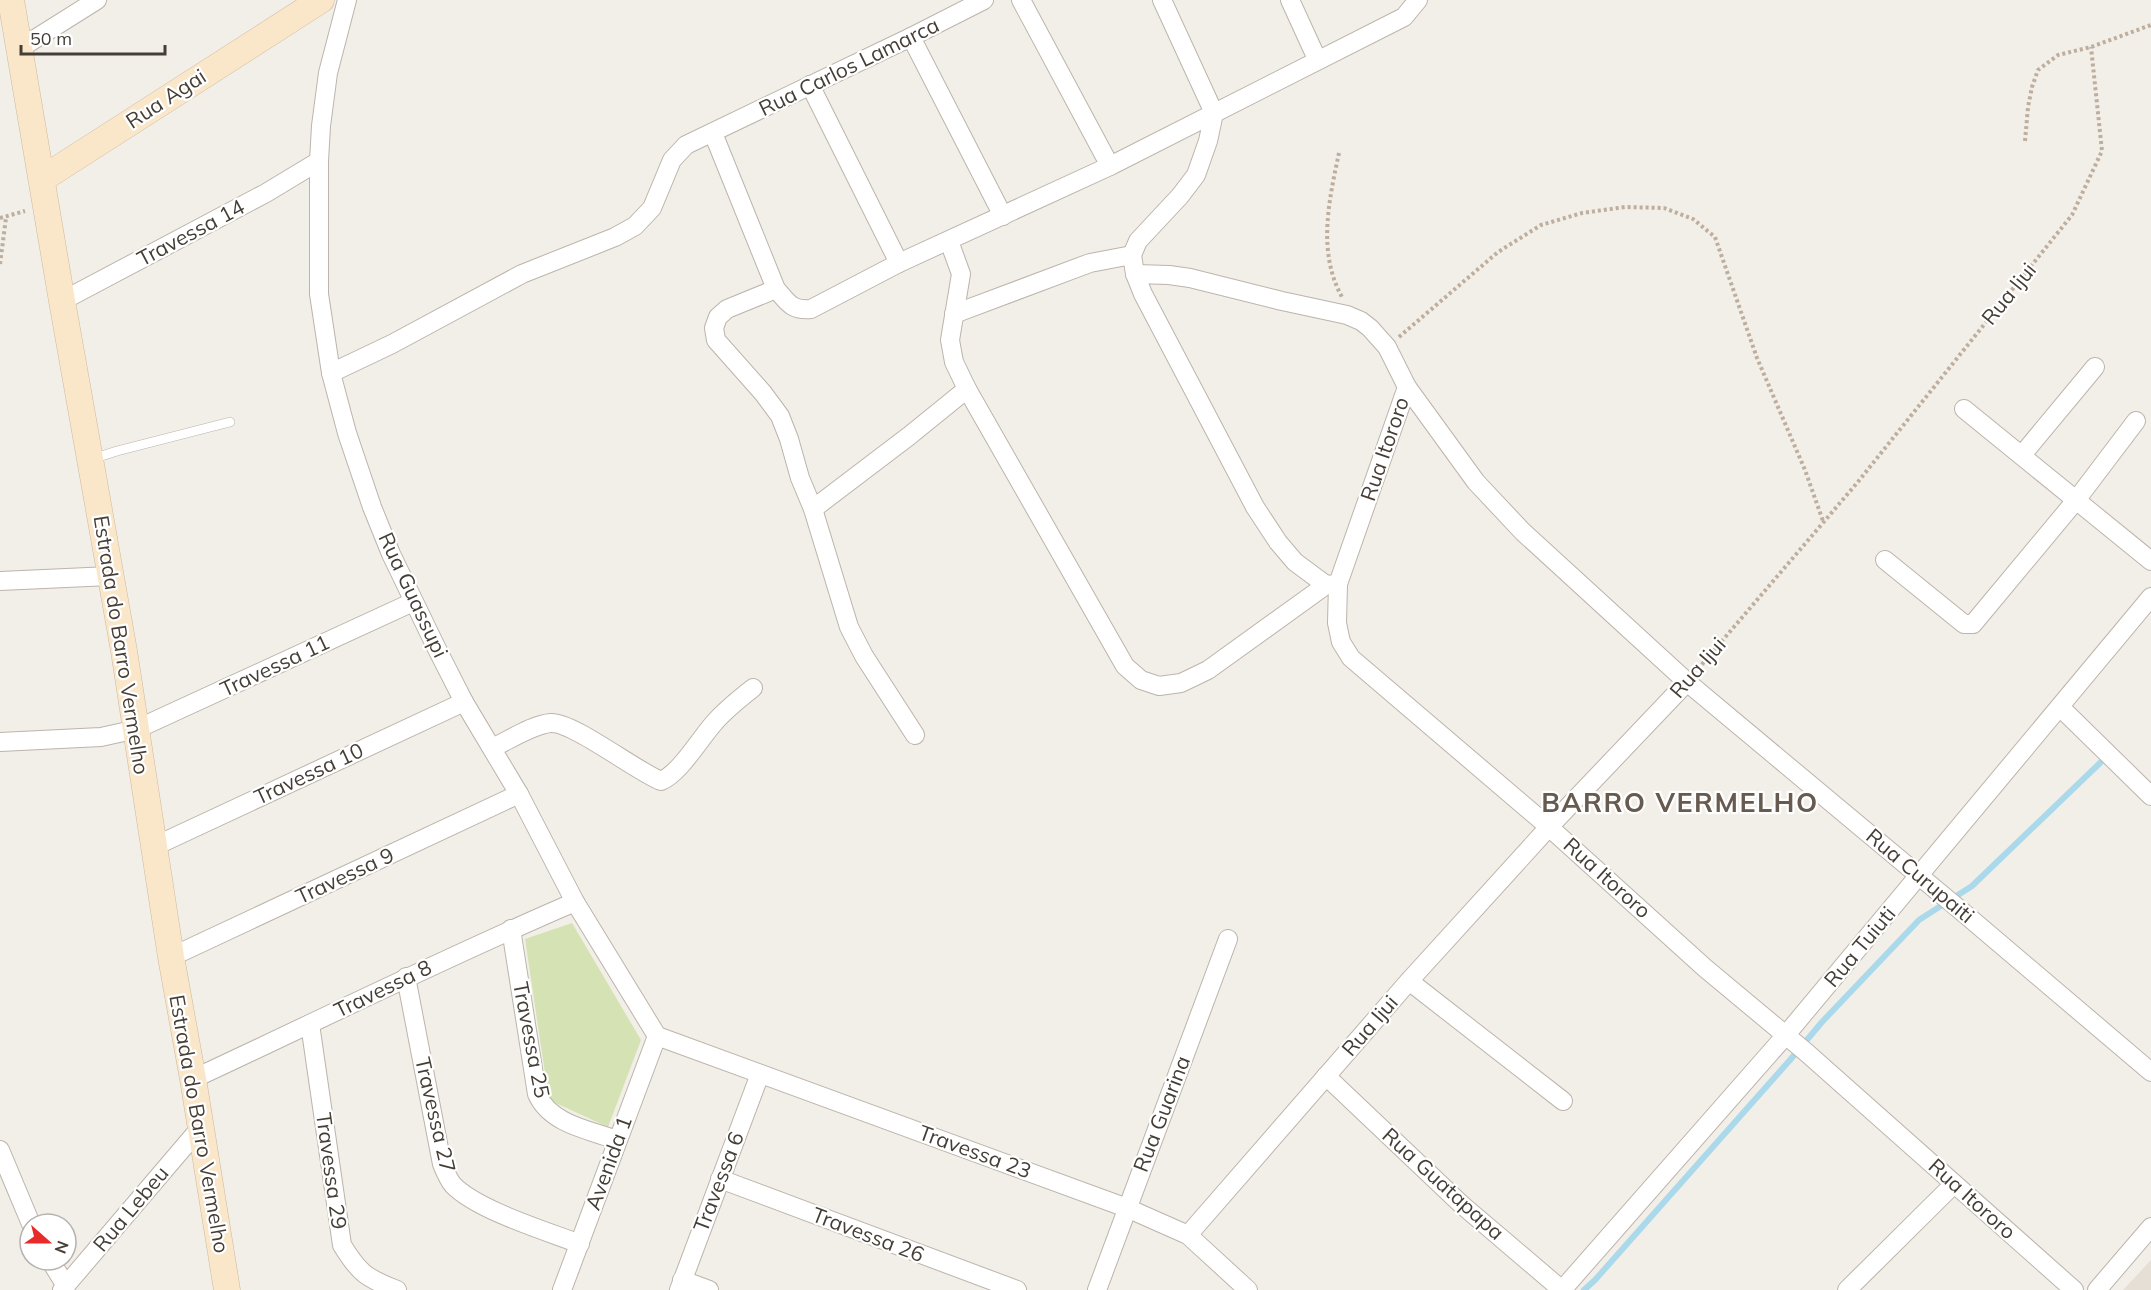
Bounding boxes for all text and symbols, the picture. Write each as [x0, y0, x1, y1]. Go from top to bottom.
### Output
street label: Rua Carlos Lamarca [754, 11, 943, 121]
scale bar [21, 18, 165, 56]
text: 50 m [30, 27, 72, 50]
street label: Rua Agai [120, 63, 210, 134]
street label: Travessa 14 [132, 193, 249, 271]
street label: Rua Ijui [1975, 257, 2041, 330]
street label: Rua Itororo [1354, 393, 1414, 504]
street label: Estrada do Barro Vermelho [89, 514, 155, 776]
street label: Rua Guassupi [374, 528, 454, 661]
street label: Travessa 11 [216, 628, 333, 702]
street label: Rua Ijui [1664, 632, 1731, 703]
street label: Travessa 10 [250, 736, 367, 810]
district label: BARRO VERMELHO [1541, 785, 1819, 819]
street label: Rua Curupaiti [1861, 822, 1980, 928]
street label: Rua Itororo [1559, 831, 1657, 923]
street label: Travessa 9 [291, 841, 398, 909]
street label: Rua Tuiuti [1818, 901, 1901, 992]
street label: Travessa 8 [330, 953, 435, 1023]
street label: Travessa 25 [508, 980, 556, 1100]
street label: Rua Ijui [1336, 990, 1403, 1061]
street label: Estrada do Barro Vermelho [164, 993, 236, 1255]
street label: Rua Guarina [1127, 1052, 1195, 1175]
street label: Travessa 27 [410, 1055, 462, 1175]
street label: Travessa 29 [311, 1111, 353, 1231]
street label: Avenida 1 [579, 1112, 637, 1213]
street label: Travessa 23 [916, 1119, 1035, 1183]
street label: Rua Guatapapa [1377, 1122, 1510, 1245]
street label: Travessa 6 [687, 1128, 749, 1235]
street label: Rua Itororo [1924, 1152, 2022, 1244]
street label: Rua Lebeu [87, 1160, 174, 1256]
street label: Travessa 26 [809, 1201, 928, 1267]
north arrow [18, 1212, 78, 1272]
text: N [51, 1238, 74, 1257]

